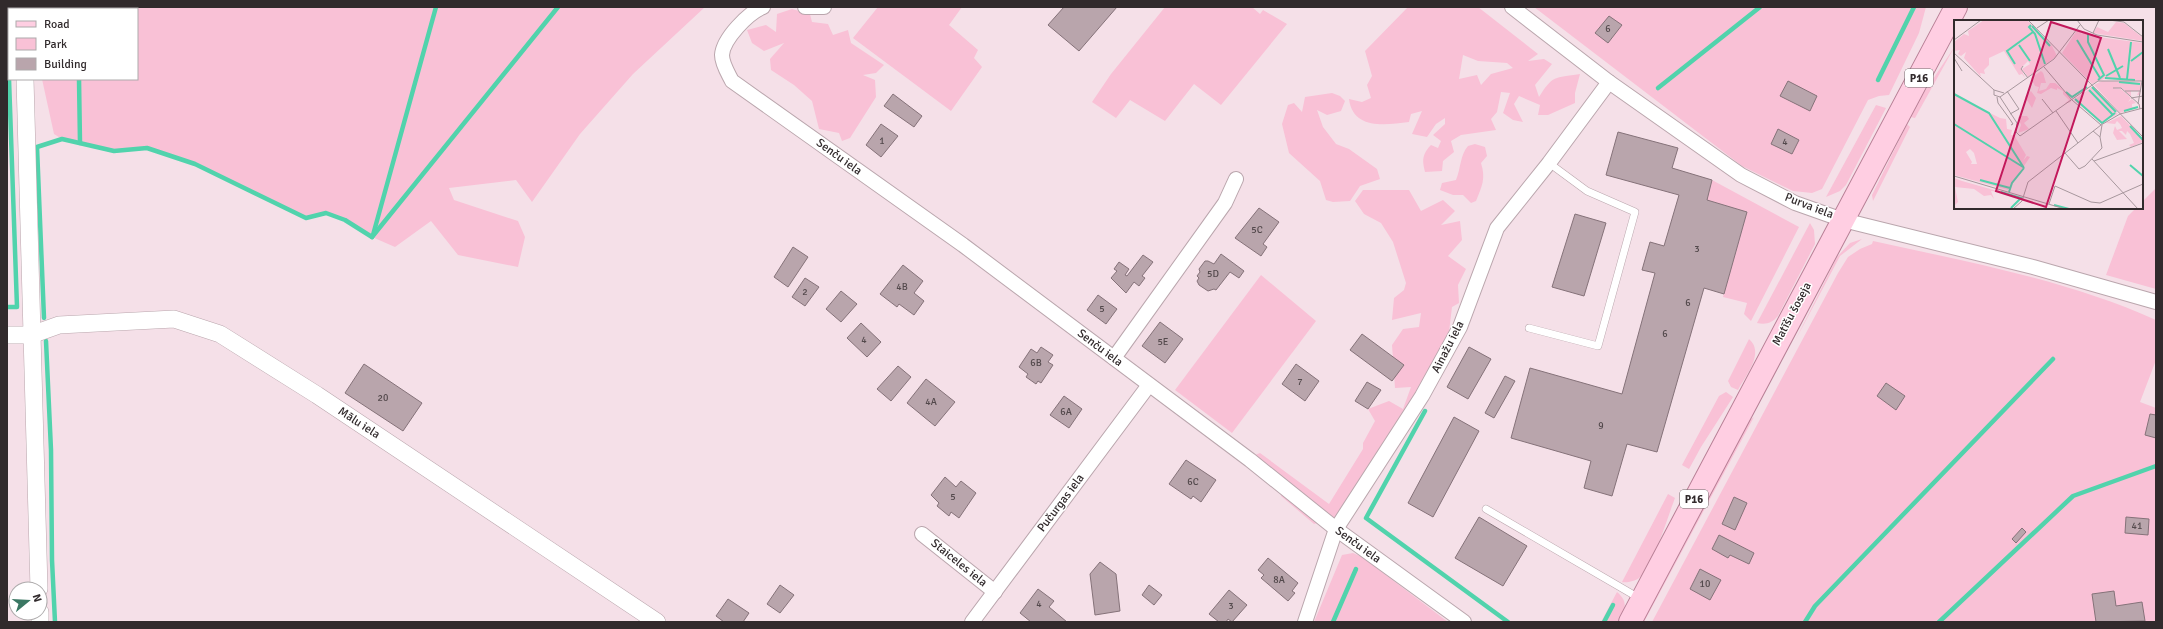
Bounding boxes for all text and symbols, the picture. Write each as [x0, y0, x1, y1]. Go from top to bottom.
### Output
legend [8, 8, 138, 80]
text: Road [44, 17, 70, 32]
inset map [1954, 20, 2143, 209]
house number: 6 [1605, 23, 1611, 35]
text: Park [44, 37, 67, 52]
text: Building [44, 57, 87, 72]
road number: P16 [1905, 69, 1933, 87]
street label: Senču iela [813, 135, 865, 179]
house number: 1 [879, 135, 885, 147]
house number: 4 [1782, 136, 1788, 148]
street label: Purva iela [1782, 190, 1836, 222]
house number: 5C [1251, 224, 1263, 236]
house number: 3 [1694, 243, 1700, 255]
house number: 5D [1207, 268, 1219, 280]
street label: Matīšu šoseja [1769, 280, 1815, 348]
house number: 4B [896, 281, 908, 293]
house number: 2 [802, 286, 808, 298]
house number: 6 [1685, 297, 1691, 309]
house number: 5 [1099, 303, 1105, 315]
street label: Ainažu iela [1428, 318, 1468, 376]
street label: Senču iela [1074, 326, 1126, 370]
house number: 6 [1662, 328, 1668, 340]
house number: 4 [861, 334, 867, 346]
house number: 5E [1157, 336, 1169, 348]
house number: 6B [1030, 357, 1042, 369]
house number: 7 [1297, 376, 1303, 388]
house number: 20 [378, 392, 388, 404]
house number: 4A [925, 396, 937, 408]
street label: Mālu iela [335, 404, 383, 442]
house number: 6A [1060, 406, 1072, 418]
house number: 9 [1598, 420, 1604, 432]
street label: Pučurgas iela [1034, 471, 1088, 535]
house number: 6C [1187, 476, 1199, 488]
road number: P16 [1680, 490, 1708, 508]
house number: 5 [950, 491, 956, 503]
house number: 41 [2132, 520, 2142, 532]
street label: Senču iela [1332, 523, 1384, 567]
street label: Staiceles iela [928, 536, 990, 590]
house number: 8A [1273, 574, 1285, 586]
house number: 10 [1700, 578, 1710, 590]
north arrow [8, 581, 48, 621]
text: N [30, 592, 44, 604]
house number: 4 [1036, 598, 1042, 610]
house number: 3 [1228, 600, 1234, 612]

